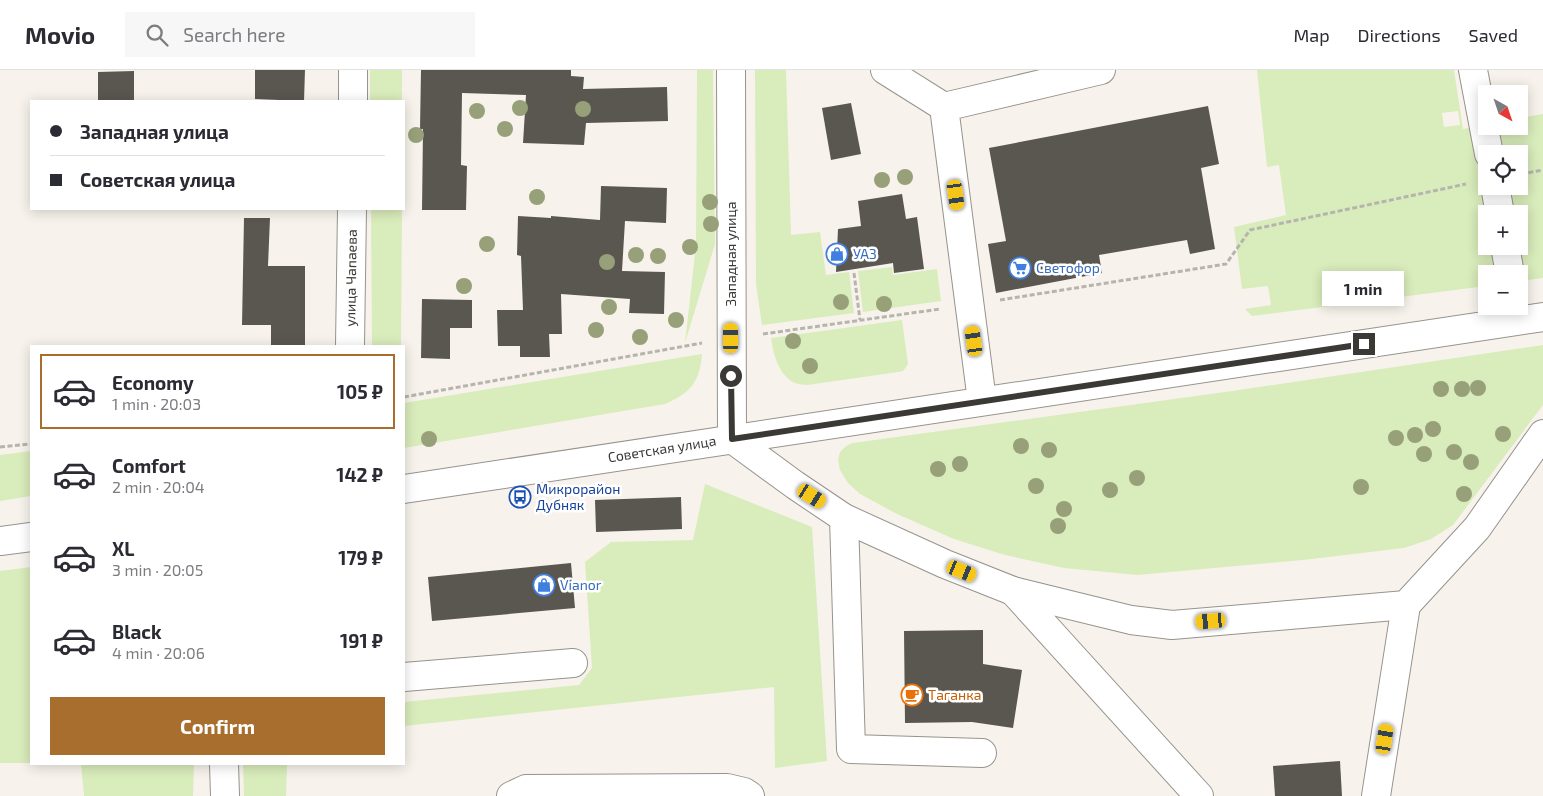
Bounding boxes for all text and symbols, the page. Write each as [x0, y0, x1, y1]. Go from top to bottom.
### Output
search box [125, 12, 475, 57]
text: Movio [25, 20, 95, 49]
icon: search [143, 21, 171, 49]
text: Search here [183, 23, 285, 46]
text: Map [1293, 24, 1330, 46]
text: Directions [1358, 24, 1441, 46]
text: Saved [1469, 24, 1518, 46]
north arrow [1478, 85, 1528, 135]
map controls [1478, 85, 1528, 315]
text: Западная улица [80, 120, 229, 143]
button: locate [1478, 145, 1528, 195]
text: Советская улица [80, 168, 235, 191]
car [946, 179, 965, 211]
street label: Западная улица [722, 201, 739, 307]
button: + [1478, 205, 1528, 255]
street label: улица Чапаева [341, 229, 360, 327]
shop icon: УАЗ [825, 242, 849, 266]
place label: УАЗ [853, 245, 877, 262]
supermarket icon: Светофор [1008, 256, 1032, 280]
place label: Светофор [1036, 259, 1100, 276]
button: − [1478, 265, 1528, 315]
callout: 1 min [1323, 272, 1405, 306]
text: 1 min [1344, 279, 1382, 298]
car [723, 323, 738, 353]
car [964, 325, 983, 357]
route end [1353, 333, 1375, 355]
route start [720, 365, 742, 387]
icon: car [52, 369, 97, 414]
text: Economy [112, 371, 194, 394]
text: 105 ₽ [337, 380, 383, 403]
text: 1 min · 20:03 [112, 394, 201, 413]
street label: Советская улица [606, 432, 717, 465]
icon: car [52, 452, 97, 497]
text: Comfort [112, 454, 186, 477]
text: 142 ₽ [336, 463, 383, 486]
text: 2 min · 20:04 [112, 477, 205, 496]
place label: Микрорайон Дубняк [536, 480, 620, 513]
car [795, 482, 828, 510]
bus stop icon: Микрорайон Дубняк [508, 485, 532, 509]
icon: car [52, 535, 97, 580]
text: XL [112, 537, 134, 560]
text: 179 ₽ [338, 546, 383, 569]
car [945, 558, 978, 584]
text: 3 min · 20:05 [112, 560, 203, 579]
shop icon: Vianor [532, 573, 556, 597]
place label: Vianor [560, 576, 602, 593]
car [1195, 612, 1226, 630]
icon: car [52, 618, 97, 663]
text: Black [112, 620, 162, 643]
text: 191 ₽ [340, 629, 383, 652]
text: 4 min · 20:06 [112, 643, 205, 662]
cafe icon: Таганка [900, 683, 924, 707]
place label: Таганка [928, 686, 981, 703]
button: Confirm [50, 697, 385, 755]
car [1375, 723, 1394, 755]

